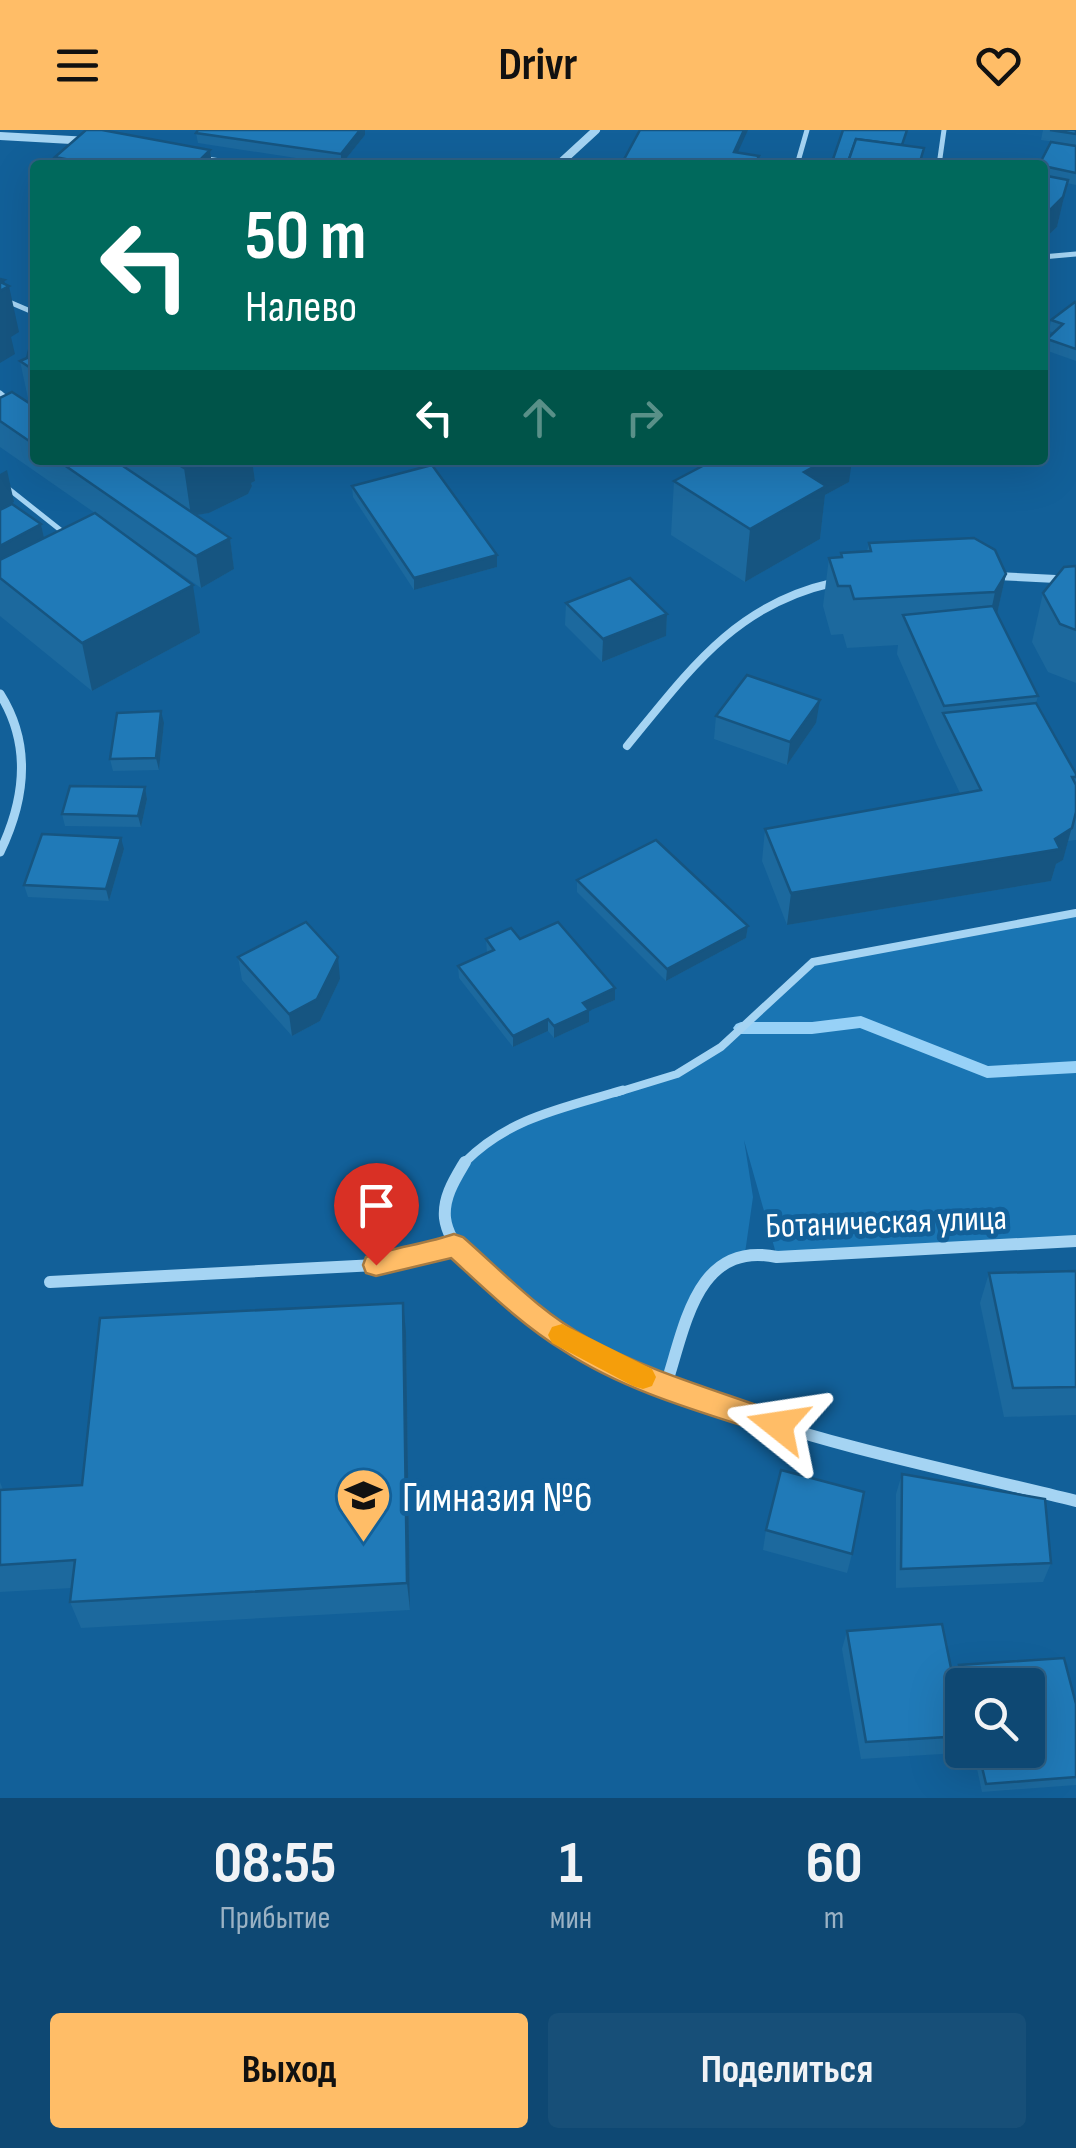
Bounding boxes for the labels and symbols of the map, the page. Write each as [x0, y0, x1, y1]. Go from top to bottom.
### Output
pin [334, 1163, 419, 1266]
street label: Ботаническая улица [765, 1197, 1008, 1248]
position arrow [726, 1373, 830, 1477]
school or university icon: Гимназия №6 [333, 1466, 393, 1545]
place label: Гимназия №6 [402, 1473, 592, 1524]

